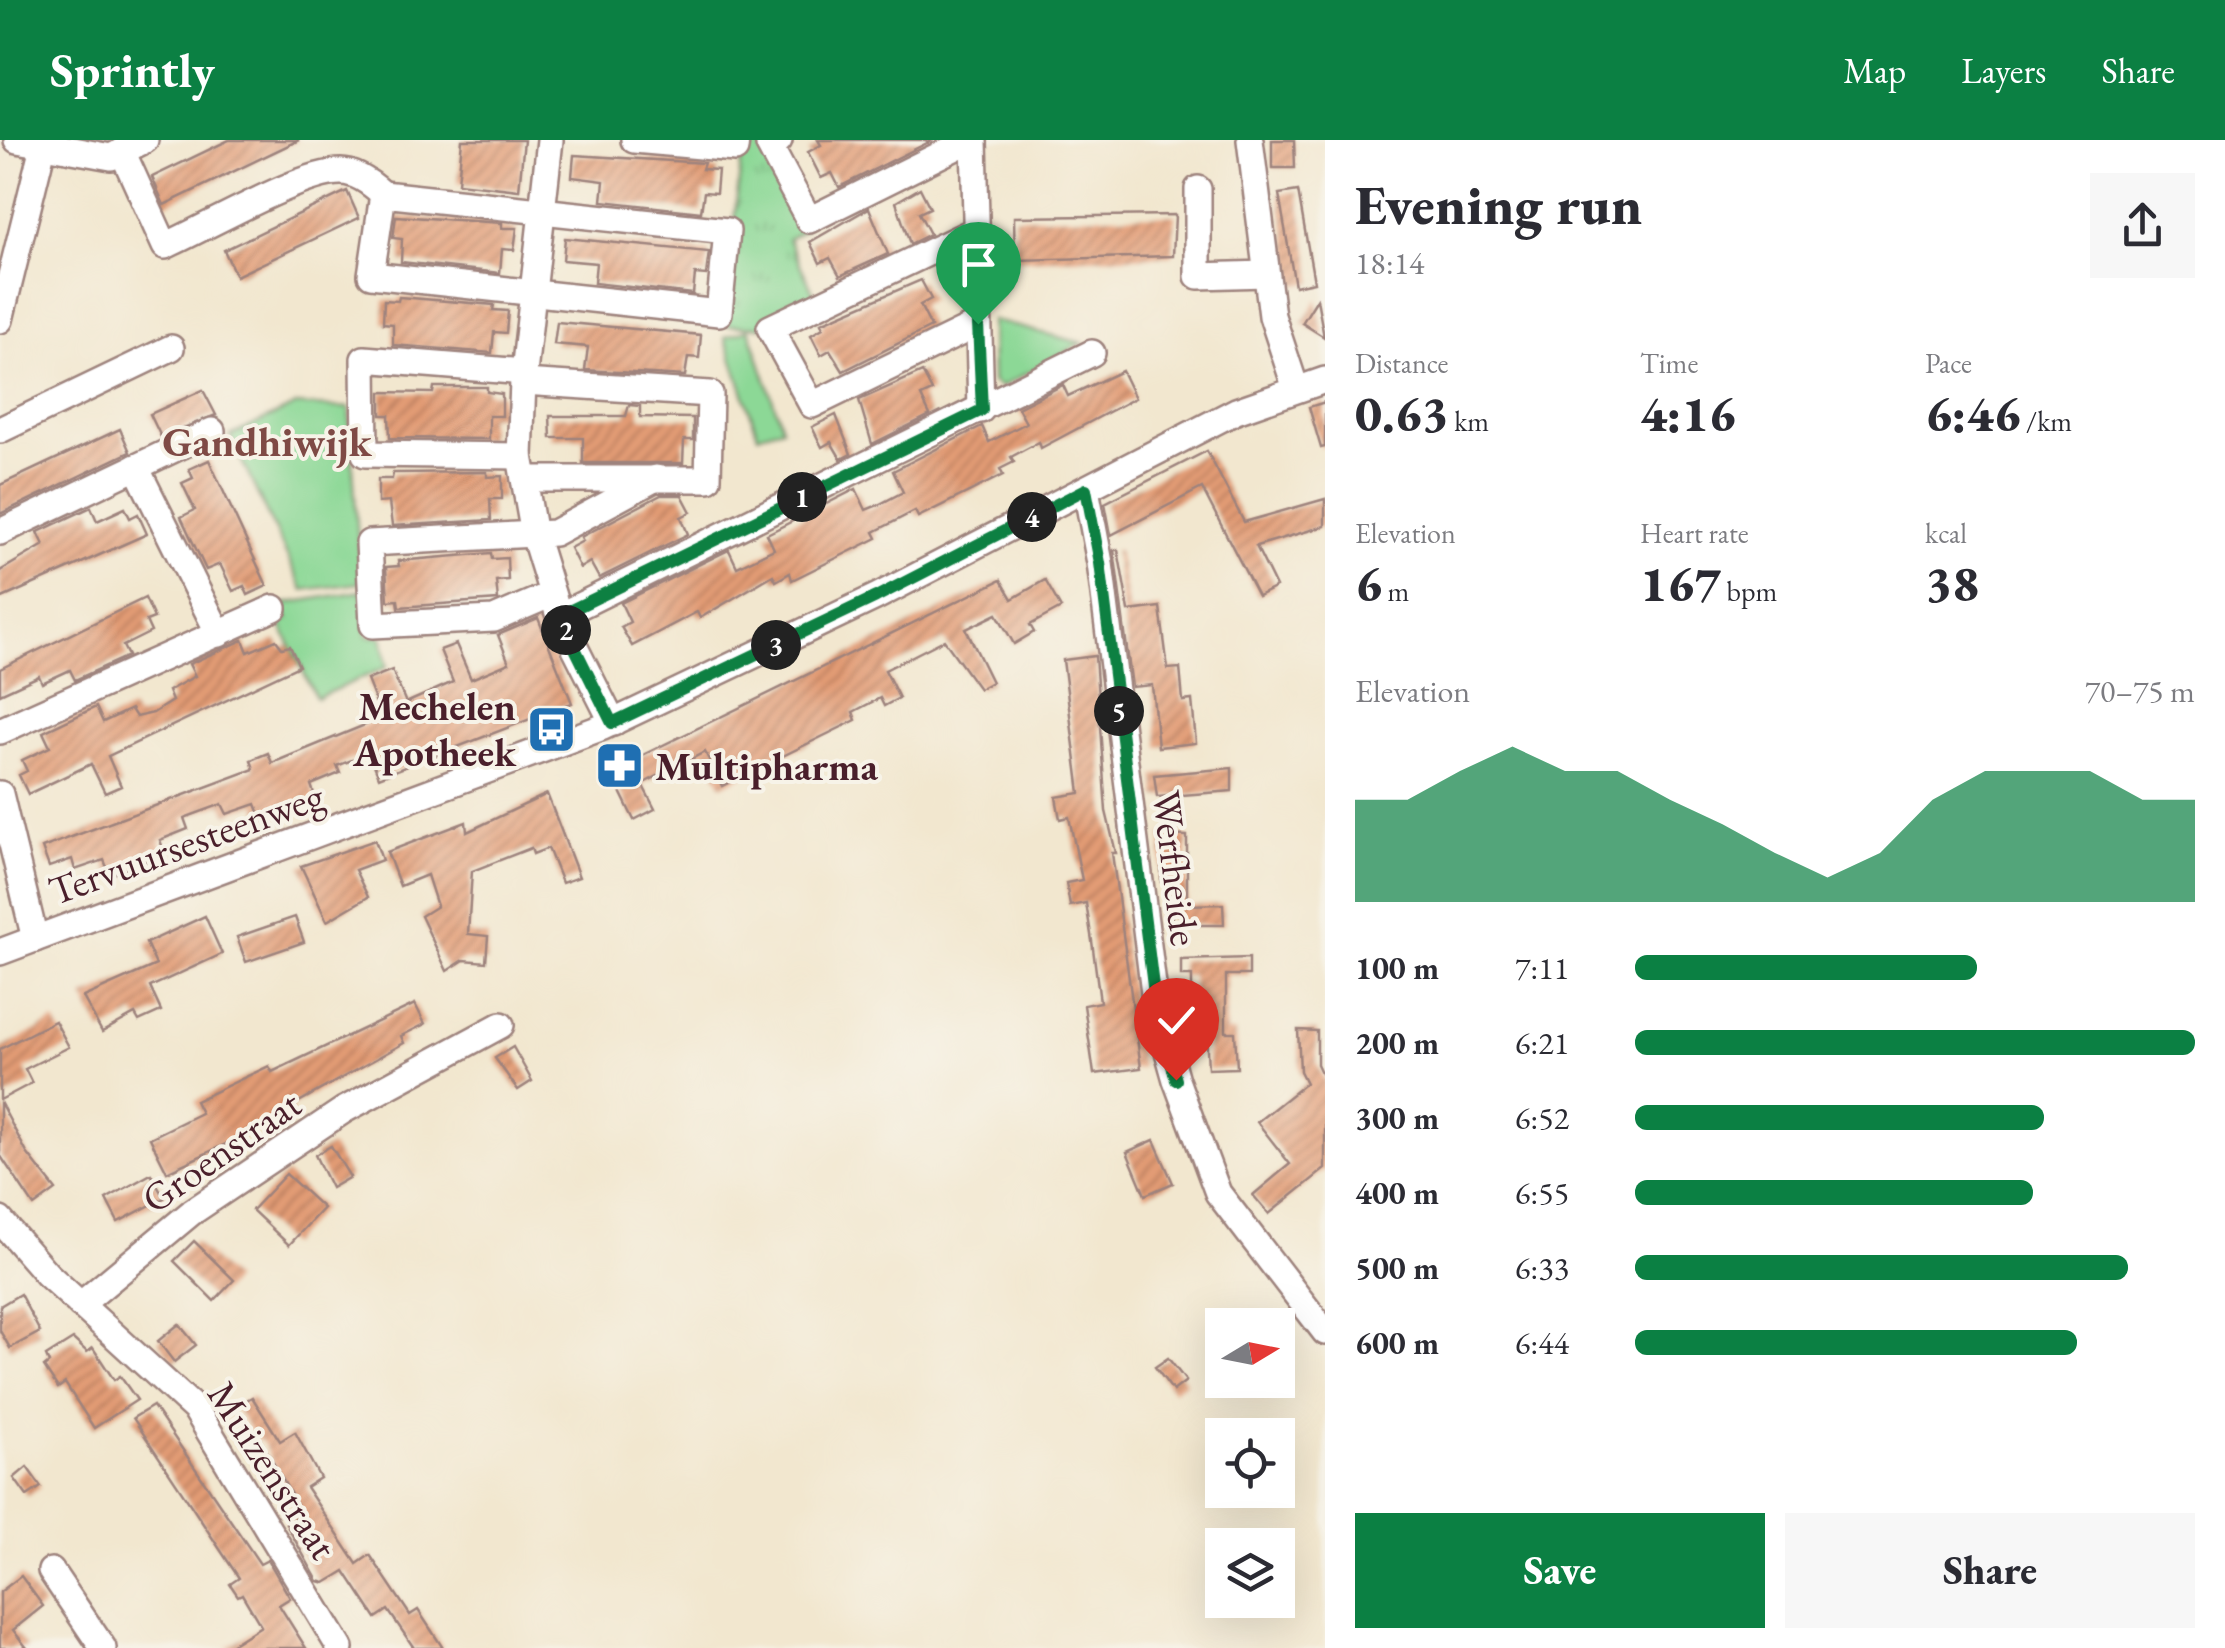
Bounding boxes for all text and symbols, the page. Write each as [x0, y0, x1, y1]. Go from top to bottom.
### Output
text: Sprintly [50, 39, 215, 101]
text: Map [1843, 48, 1906, 93]
text: Layers [1961, 48, 2046, 93]
text: Share [2101, 48, 2175, 93]
text: Evening run [1355, 169, 1642, 240]
button: share [2090, 173, 2195, 278]
pin [936, 222, 1021, 325]
icon: arrive [951, 237, 1006, 292]
text: 18:14 [1355, 242, 1424, 284]
text: Distance [1355, 345, 1449, 381]
text: Time [1640, 345, 1698, 381]
text: Pace [1925, 345, 1972, 381]
text: 0.63 [1355, 381, 1449, 446]
text: 4:16 [1640, 381, 1735, 446]
text: 6:46 [1925, 381, 2020, 446]
text: km [1449, 403, 1489, 439]
text: /km [2020, 403, 2072, 439]
district label: Gandhiwijk [162, 414, 373, 469]
pin: 1 [777, 472, 827, 522]
text: 1 [795, 479, 809, 515]
pin: 4 [1007, 492, 1057, 542]
text: 4 [1025, 499, 1039, 535]
text: Elevation [1355, 515, 1456, 551]
text: Heart rate [1640, 515, 1749, 551]
text: kcal [1925, 515, 1967, 551]
text: 6 [1355, 551, 1382, 616]
text: 167 [1640, 551, 1721, 616]
text: 38 [1925, 551, 1979, 616]
text: m [1382, 573, 1409, 609]
text: bpm [1721, 573, 1777, 609]
pin: 2 [541, 605, 591, 655]
text: 2 [559, 612, 573, 648]
pin: 3 [751, 620, 801, 670]
text: 3 [769, 627, 783, 663]
text: Elevation [1355, 670, 1470, 712]
text: 70–75 m [2085, 670, 2195, 712]
place label: Mechelen Apotheek [352, 680, 517, 778]
pin: 5 [1094, 686, 1144, 736]
text: 5 [1112, 693, 1126, 729]
bus stop icon: Mechelen Apotheek [525, 703, 577, 755]
pharmacy icon: Multipharma [594, 740, 646, 792]
place label: Multipharma [655, 740, 878, 792]
street label: Tervuursesteenweg [41, 769, 331, 917]
street label: Werfheide [1141, 787, 1211, 949]
text: 100 m [1355, 947, 1439, 989]
text: 7:11 [1515, 947, 1569, 989]
pin [1134, 978, 1219, 1081]
icon: check [1149, 993, 1204, 1048]
text: 200 m [1355, 1022, 1439, 1064]
text: 6:21 [1515, 1022, 1569, 1064]
street label: Groenstraat [131, 1077, 311, 1225]
text: 300 m [1355, 1097, 1439, 1139]
text: 6:52 [1515, 1097, 1569, 1139]
text: 400 m [1355, 1172, 1439, 1214]
text: 6:55 [1515, 1172, 1569, 1214]
text: 500 m [1355, 1247, 1439, 1289]
text: 6:33 [1515, 1247, 1569, 1289]
north arrow [1205, 1308, 1295, 1398]
map controls [1205, 1308, 1295, 1618]
text: 600 m [1355, 1322, 1439, 1364]
text: 6:44 [1515, 1322, 1569, 1364]
street label: Muizenstraat [196, 1371, 350, 1569]
button: locate [1205, 1418, 1295, 1508]
button: Save [1355, 1513, 1765, 1628]
button: Share [1785, 1513, 2195, 1628]
button: layers [1205, 1528, 1295, 1618]

